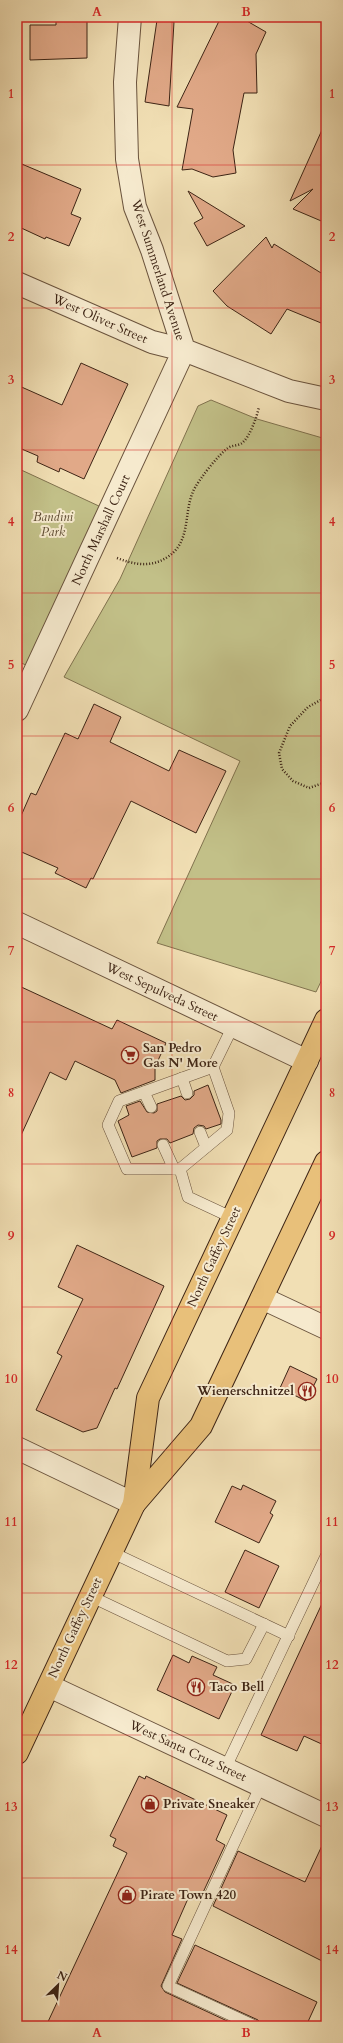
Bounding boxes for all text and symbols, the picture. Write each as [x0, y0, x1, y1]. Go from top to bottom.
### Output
text: A [92, 3, 102, 21]
text: B [241, 3, 251, 21]
text: 1 [8, 85, 14, 103]
text: 1 [329, 85, 335, 103]
street label: West Summerland Avenue [126, 196, 189, 343]
text: 2 [8, 228, 15, 246]
text: 2 [329, 228, 336, 246]
street label: West Oliver Street [49, 290, 150, 348]
text: 3 [8, 371, 15, 389]
text: 3 [329, 371, 336, 389]
street label: North Marshall Court [67, 472, 135, 588]
park label: Bandini Park [33, 508, 73, 541]
text: 4 [8, 513, 15, 531]
text: 4 [329, 513, 336, 531]
text: 5 [8, 656, 14, 674]
text: 5 [329, 656, 335, 674]
text: 6 [8, 799, 15, 817]
text: 6 [329, 799, 336, 817]
text: 7 [8, 942, 15, 960]
text: 7 [329, 942, 336, 960]
street label: West Sepulveda Street [102, 958, 221, 1026]
place label: San Pedro Gas N' More [143, 1039, 218, 1072]
supermarket icon: San Pedro Gas N' More [120, 1045, 140, 1065]
text: 8 [8, 1084, 14, 1102]
text: 8 [329, 1084, 335, 1102]
street label: North Gaffey Street [183, 1204, 245, 1310]
text: 9 [8, 1227, 15, 1245]
text: 9 [329, 1227, 336, 1245]
text: 10 [4, 1370, 18, 1388]
text: 10 [325, 1370, 339, 1388]
restaurant icon: Wienerschnitzel [297, 1381, 317, 1401]
place label: Wienerschnitzel [196, 1382, 294, 1400]
text: 11 [4, 1513, 18, 1531]
text: 11 [325, 1513, 339, 1531]
street label: North Gaffey Street [44, 1575, 106, 1681]
text: 12 [4, 1656, 18, 1674]
text: 12 [325, 1656, 339, 1674]
restaurant icon: Taco Bell [186, 1677, 206, 1697]
place label: Taco Bell [209, 1678, 265, 1696]
street label: West Santa Cruz Street [126, 1716, 250, 1786]
shop icon: Private Sneaker [140, 1794, 160, 1814]
place label: Private Sneaker [163, 1795, 256, 1813]
text: 13 [4, 1798, 18, 1816]
text: 13 [325, 1798, 339, 1816]
shop icon: Pirate Town 420 [117, 1885, 137, 1905]
place label: Pirate Town 420 [140, 1886, 236, 1904]
text: 14 [4, 1941, 18, 1959]
text: 14 [325, 1941, 339, 1959]
north arrow [38, 1965, 78, 2005]
text: N [55, 1968, 70, 1985]
text: A [92, 2024, 102, 2042]
text: B [241, 2024, 251, 2042]

